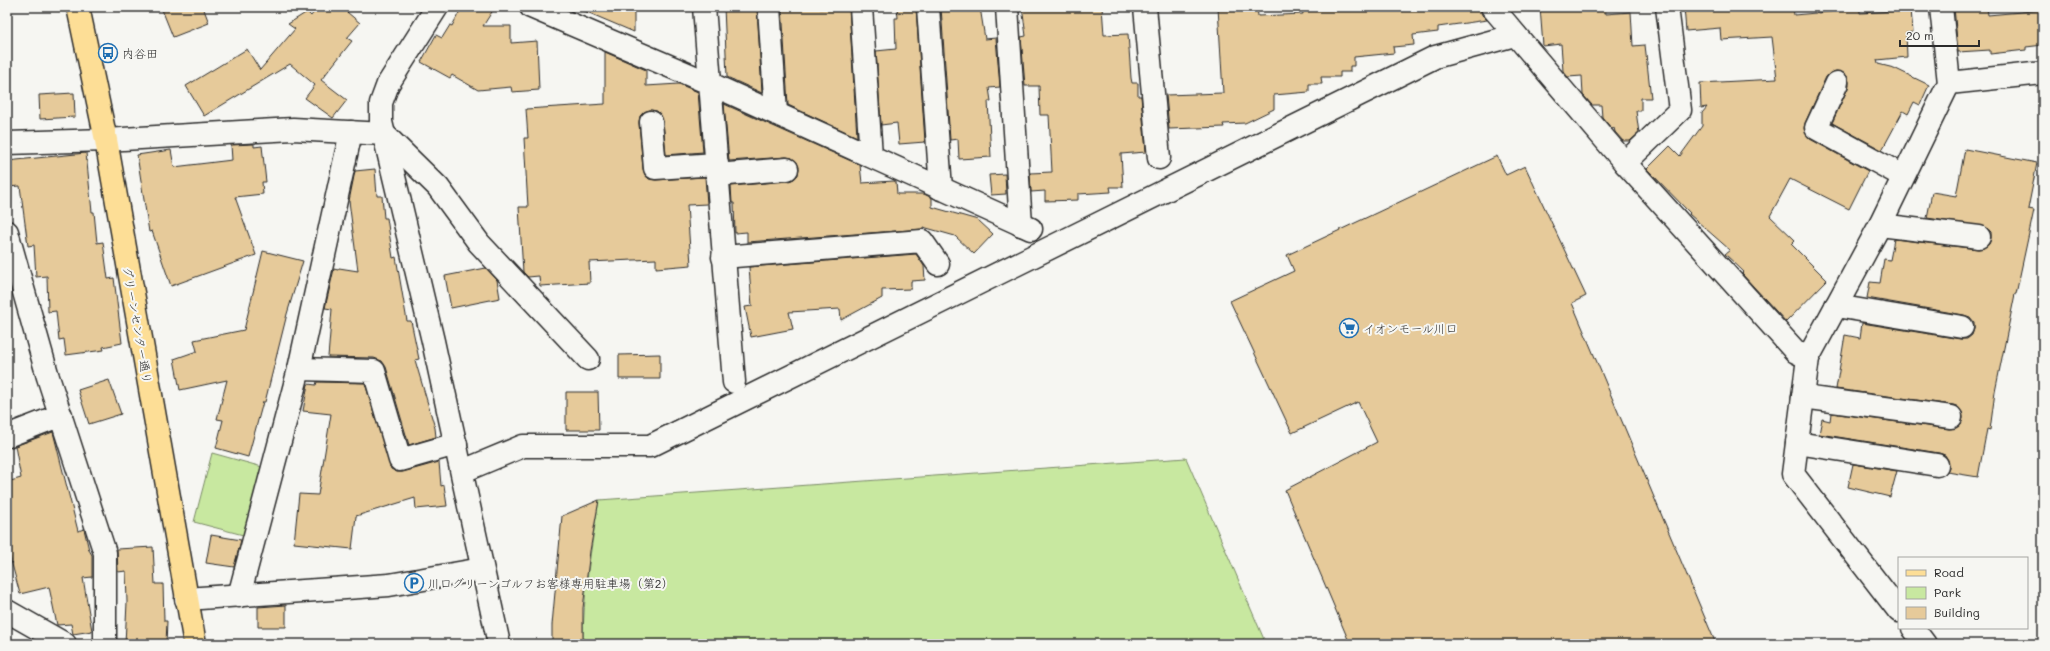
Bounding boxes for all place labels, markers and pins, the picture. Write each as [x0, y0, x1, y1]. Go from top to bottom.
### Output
bus stop icon: 内谷田 [97, 42, 119, 64]
place label: 内谷田 [122, 45, 158, 61]
supermarket icon: イオンモール川口 [1338, 317, 1360, 339]
place label: イオンモール川口 [1363, 320, 1458, 336]
parking icon: 川口グリーンゴルフお客様専用駐車場（第2） [403, 572, 425, 594]
place label: 川口グリーンゴルフお客様専用駐車場（第2） [428, 575, 674, 591]

